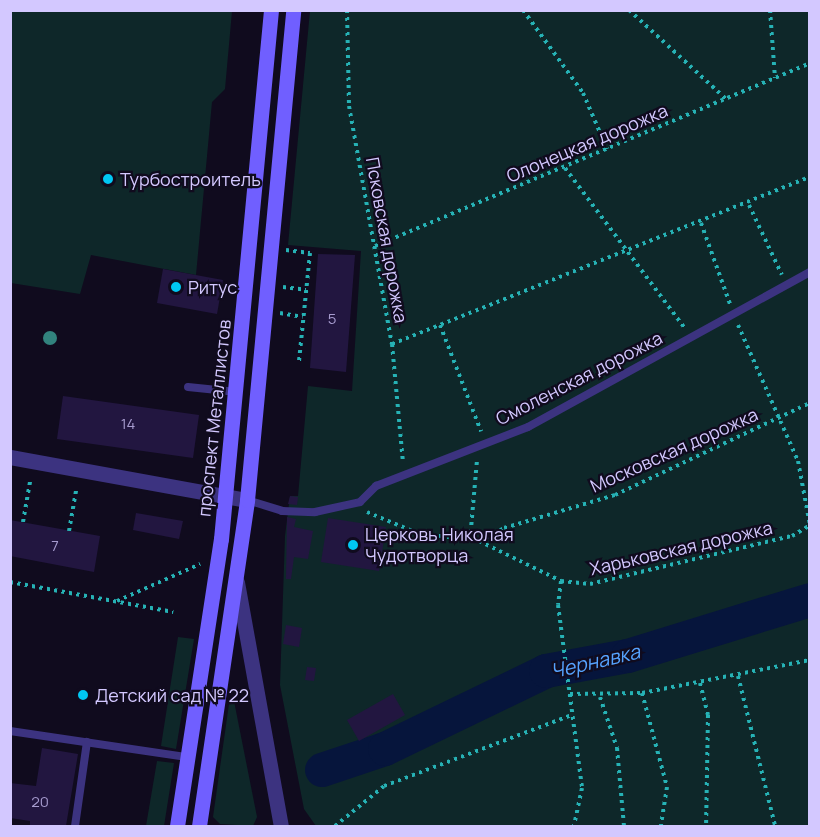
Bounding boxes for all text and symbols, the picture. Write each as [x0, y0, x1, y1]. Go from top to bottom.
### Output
street label: Олонецкая дорожка [503, 99, 671, 187]
street label: Псковская дорожка [362, 155, 412, 325]
place label: Турбостроитель [120, 168, 261, 190]
marker: Турбостроитель [101, 172, 115, 186]
place label: Ритус [188, 276, 237, 298]
marker: Ритус [169, 280, 183, 294]
house number: 5 [328, 310, 336, 328]
street label: проспект Металлистов [193, 318, 235, 518]
street label: Смоленская дорожка [492, 327, 666, 429]
street label: Московская дорожка [587, 403, 761, 497]
house number: 14 [121, 415, 135, 433]
street label: Харьковская дорожка [588, 516, 774, 580]
place label: Церковь Николая Чудотворца [365, 524, 514, 566]
house number: 7 [51, 537, 59, 555]
marker: Церковь Николая Чудотворца [346, 538, 360, 552]
water label: Чернавка [548, 639, 642, 683]
place label: Детский сад № 22 [95, 684, 249, 706]
marker: Детский сад № 22 [76, 688, 90, 702]
house number: 20 [31, 793, 49, 811]

